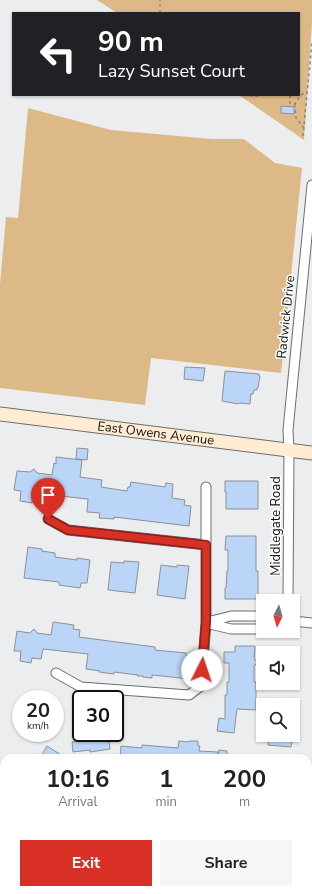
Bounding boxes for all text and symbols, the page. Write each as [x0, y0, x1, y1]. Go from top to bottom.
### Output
text: 90 m [98, 23, 164, 61]
icon: left [32, 28, 84, 80]
text: Lazy Sunset Court [98, 59, 245, 83]
street label: Radwick Drive [273, 274, 299, 360]
street label: East Owens Avenue [96, 417, 215, 450]
street label: Middlegate Road [267, 476, 285, 576]
pin [31, 478, 65, 519]
icon: arrive [37, 484, 59, 506]
north arrow [256, 594, 300, 638]
map controls [256, 594, 300, 742]
button: sound [256, 646, 300, 690]
position arrow [181, 649, 223, 691]
speed limit sign: 30 [72, 690, 124, 742]
text: 20 [26, 697, 50, 724]
button: search [256, 698, 300, 742]
text: km/h [27, 719, 49, 733]
text: 10:16 [46, 763, 109, 795]
text: 1 [159, 763, 173, 795]
text: 200 [223, 763, 266, 795]
text: Arrival [58, 793, 97, 811]
text: min [155, 793, 177, 811]
text: m [239, 793, 250, 811]
button: Exit [20, 840, 152, 886]
button: Share [160, 840, 292, 886]

